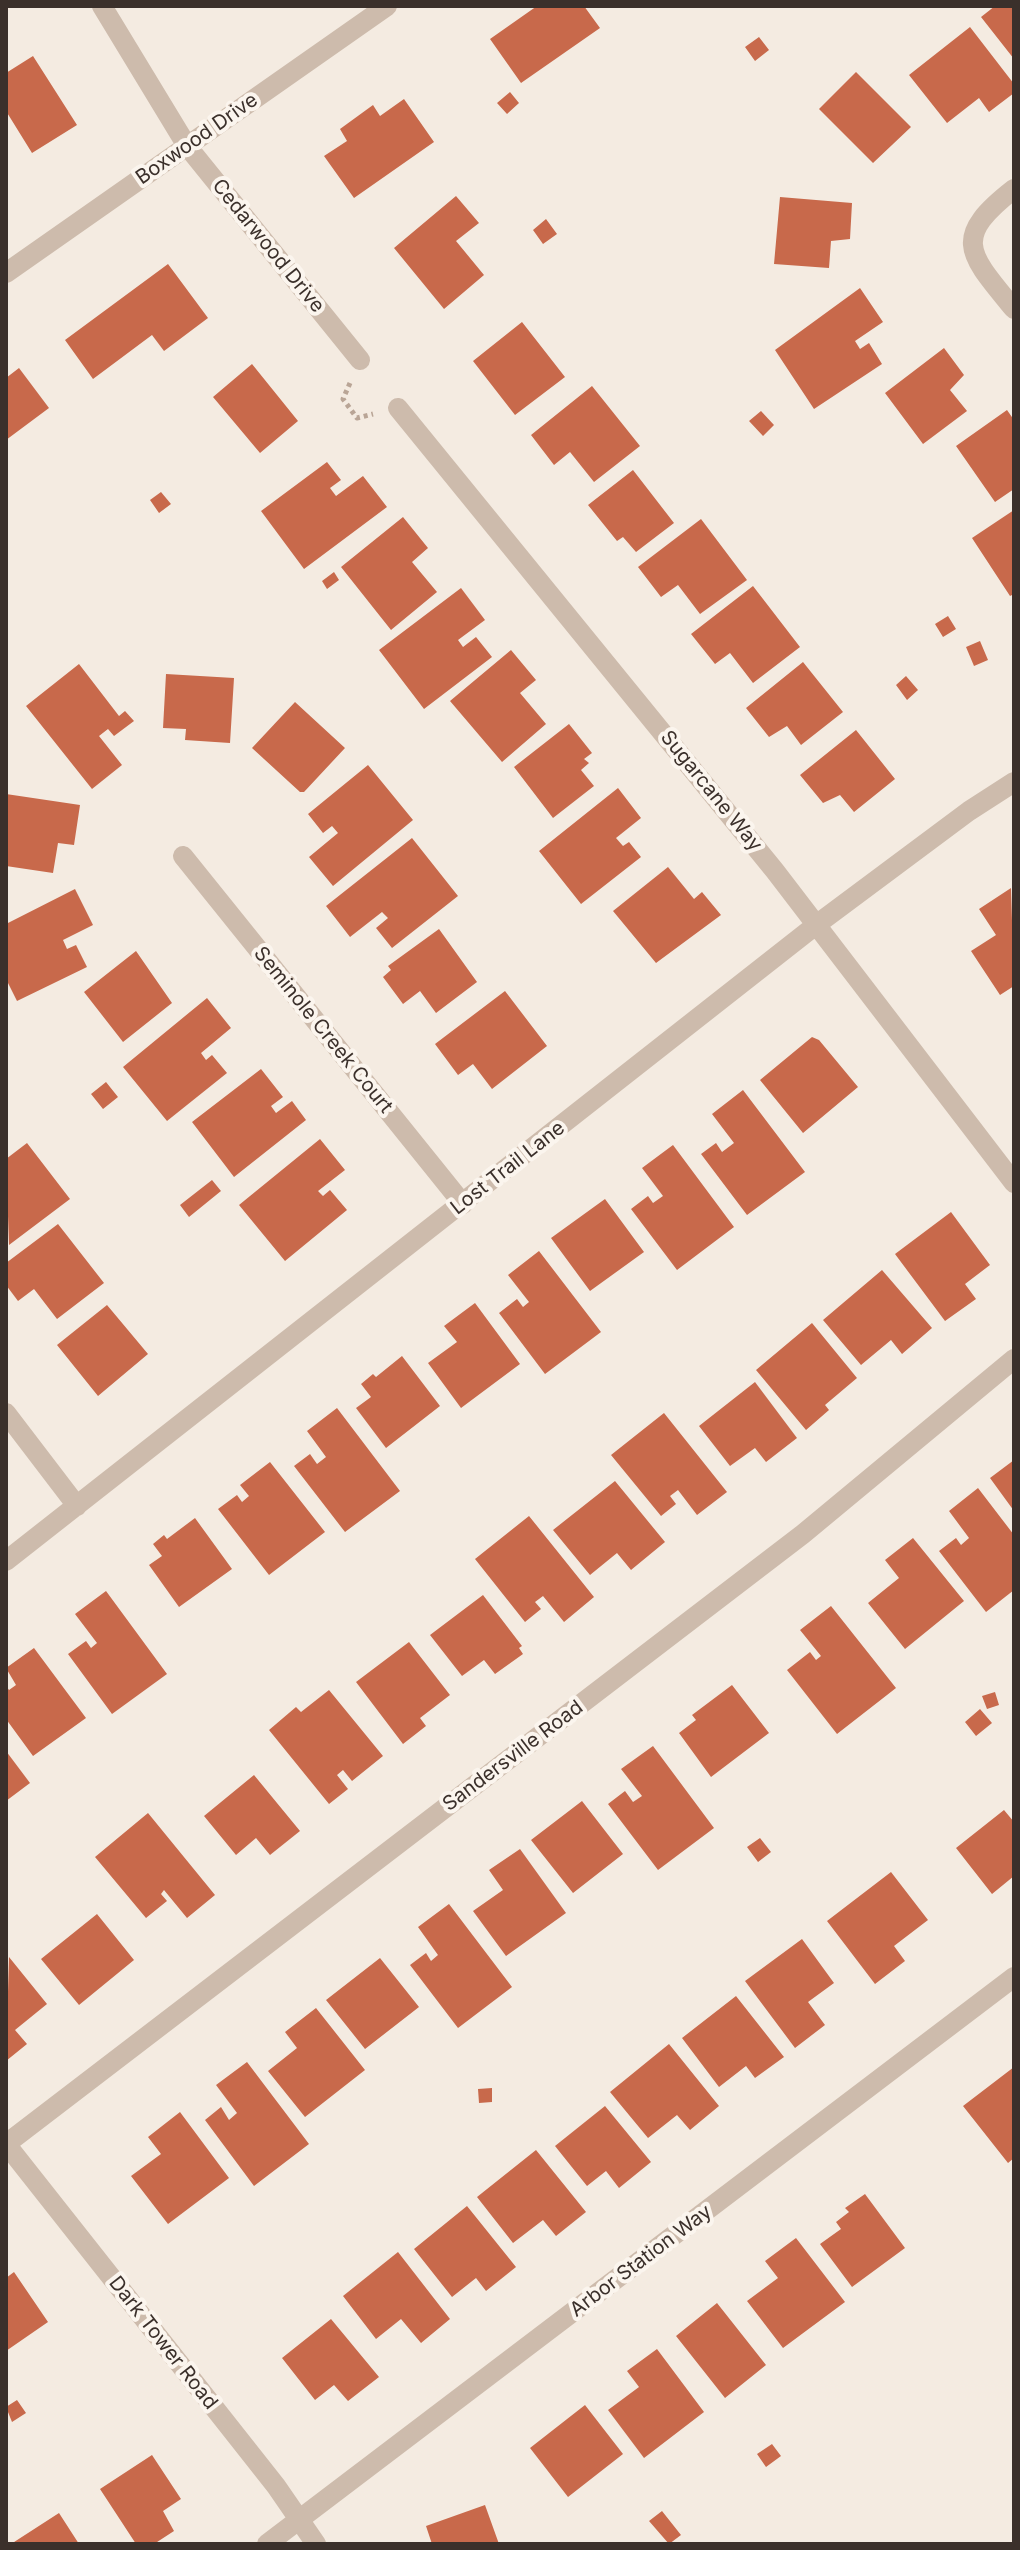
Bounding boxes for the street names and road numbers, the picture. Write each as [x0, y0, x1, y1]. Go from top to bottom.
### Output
street label: Boxwood Drive [132, 88, 262, 190]
street label: Cedarwood Drive [207, 174, 329, 318]
street label: Sugarcane Way [655, 726, 767, 856]
street label: Seminole Creek Court [248, 942, 398, 1118]
street label: Lost Trail Lane [446, 1116, 570, 1220]
street label: Sandersville Road [438, 1696, 588, 1816]
street label: Arbor Station Way [565, 2200, 717, 2322]
street label: Dark Tower Road [104, 2272, 222, 2414]

